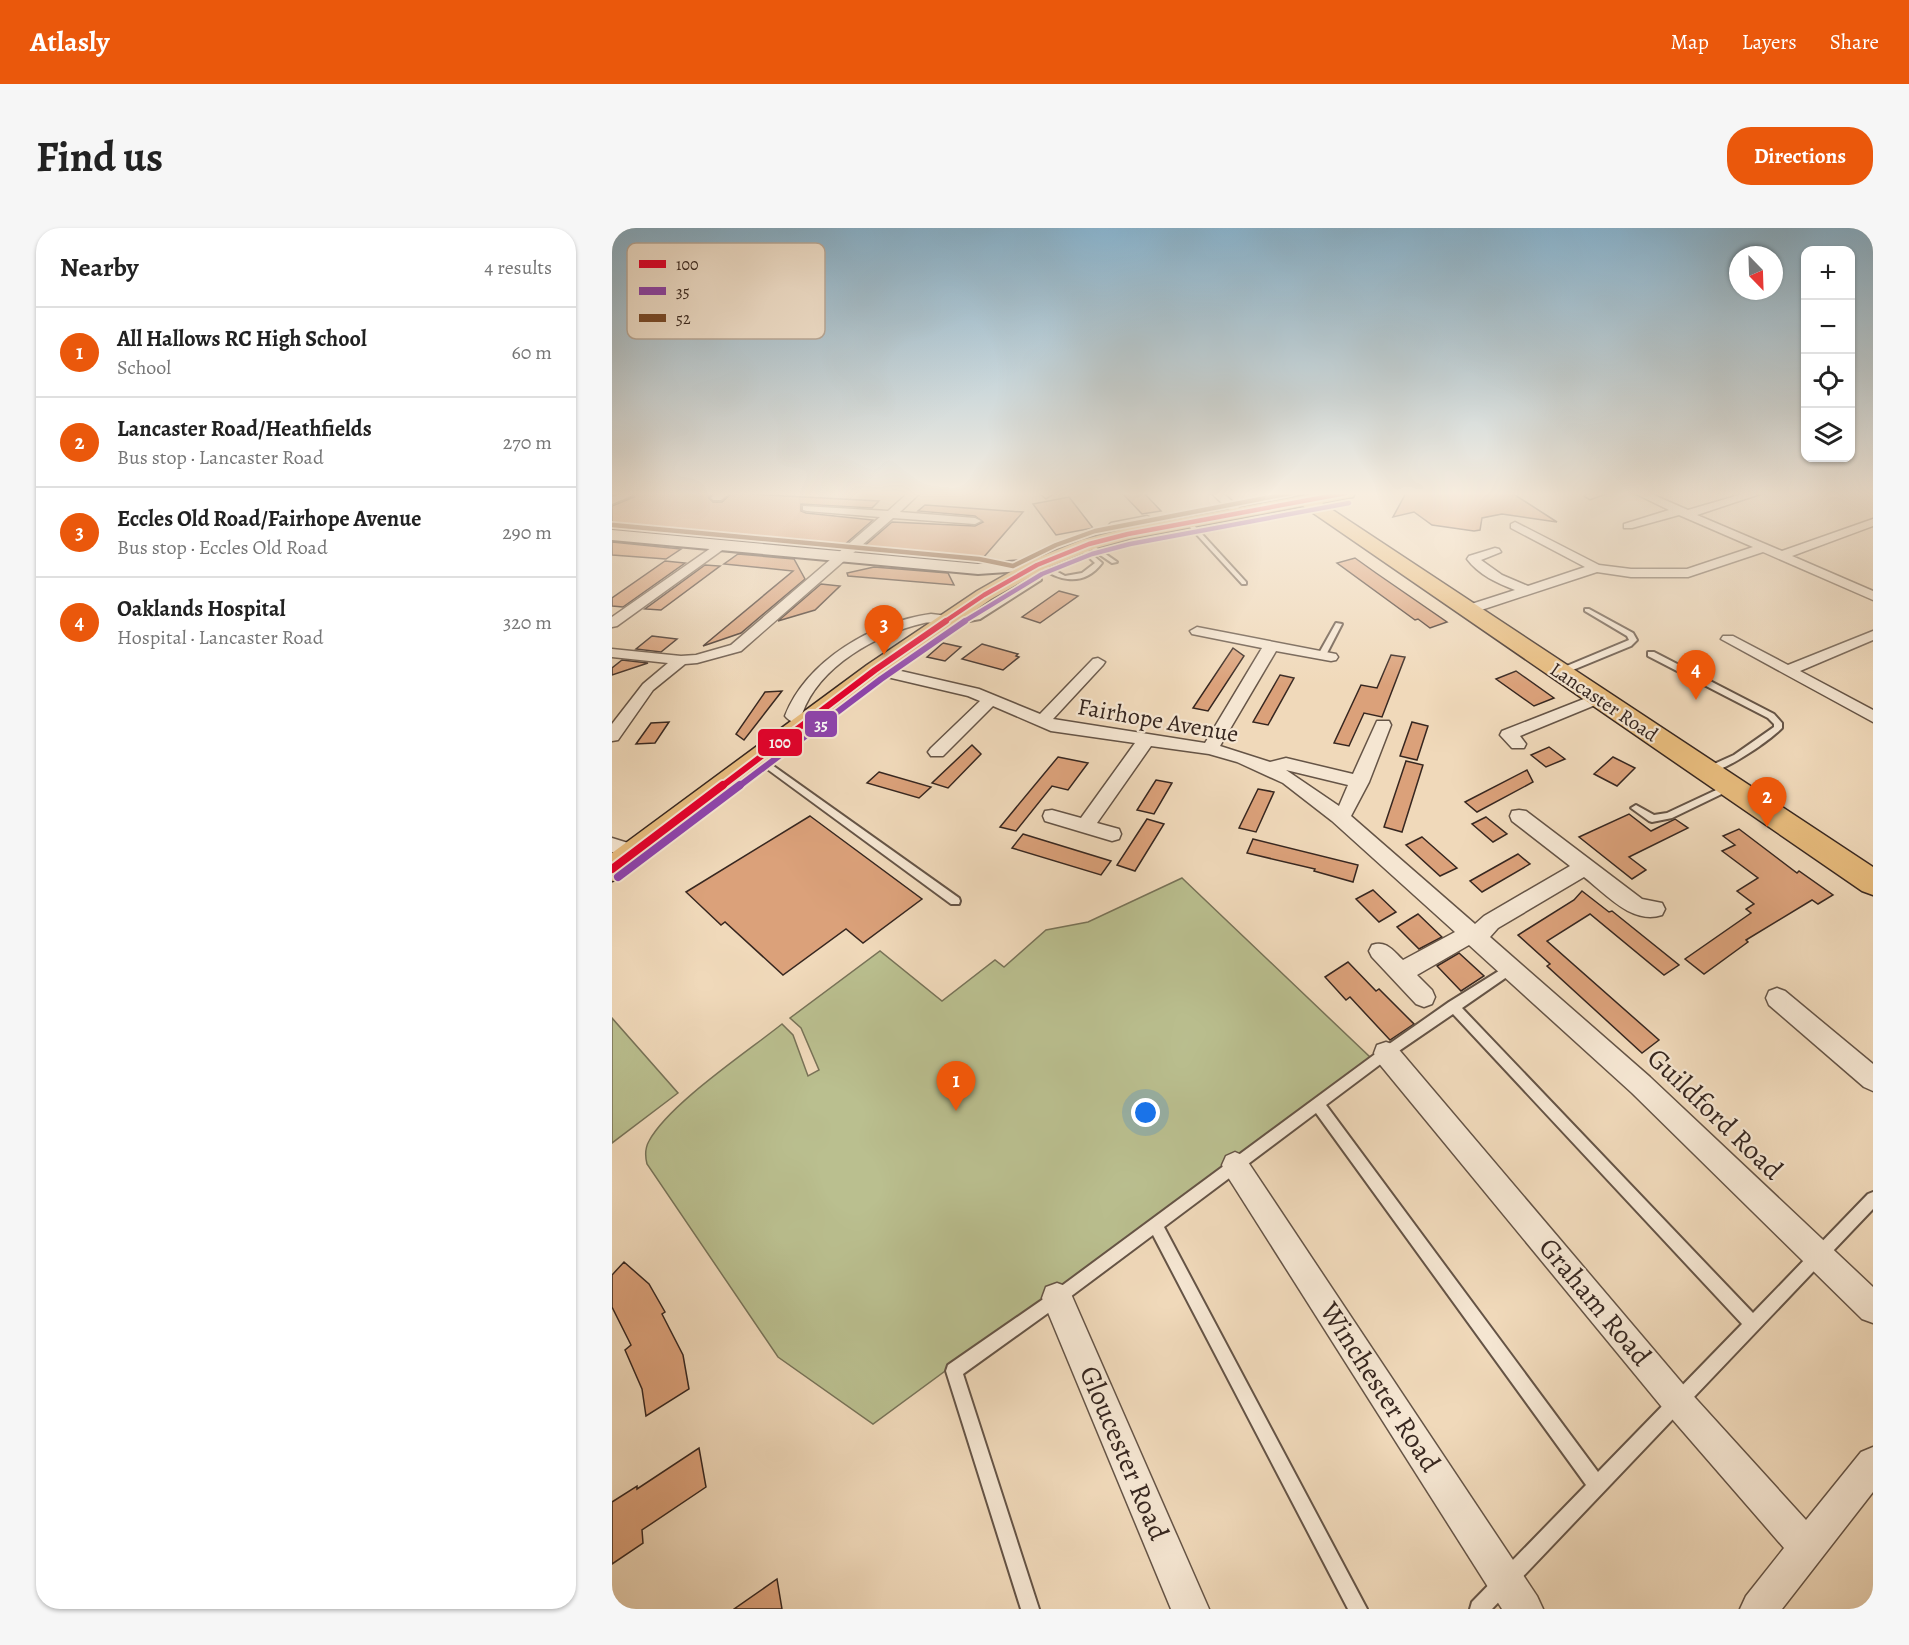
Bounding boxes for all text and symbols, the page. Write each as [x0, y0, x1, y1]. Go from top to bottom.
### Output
text: Atlasly [30, 23, 109, 61]
text: Map [1670, 28, 1709, 56]
text: Layers [1742, 28, 1797, 56]
text: Share [1830, 28, 1879, 56]
button: Directions [1727, 127, 1873, 185]
text: Find us [36, 128, 163, 185]
legend [627, 243, 825, 339]
north arrow [1729, 246, 1783, 300]
map controls [1801, 246, 1855, 462]
button: + [1801, 246, 1855, 300]
text: Nearby [60, 250, 139, 285]
text: 4 results [484, 254, 552, 281]
text: 100 [676, 254, 699, 276]
text: 35 [676, 281, 690, 303]
button: − [1801, 300, 1855, 354]
text: 52 [676, 308, 691, 330]
text: All Hallows RC High School [117, 324, 367, 354]
text: 1 [76, 339, 83, 366]
text: 60 m [512, 339, 552, 366]
text: School [117, 354, 171, 381]
button: locate [1801, 354, 1855, 408]
button: layers [1801, 408, 1855, 462]
text: Lancaster Road/Heathfields [117, 414, 372, 444]
text: 2 [75, 429, 84, 456]
text: 270 m [503, 429, 552, 456]
text: Bus stop · Lancaster Road [117, 444, 324, 471]
text: Eccles Old Road/Fairhope Avenue [117, 504, 421, 534]
text: 3 [75, 519, 84, 546]
text: 290 m [502, 519, 552, 546]
text: Bus stop · Eccles Old Road [117, 534, 328, 561]
text: Oaklands Hospital [117, 594, 285, 624]
pin: 3 [864, 606, 904, 655]
text: 4 [75, 609, 84, 636]
text: 320 m [503, 609, 552, 636]
text: Hospital · Lancaster Road [117, 624, 323, 651]
pin: 4 [1676, 650, 1716, 700]
street label: Lancaster Road [1545, 656, 1664, 748]
street label: Fairhope Avenue [1075, 690, 1241, 750]
line badge: 35 [804, 710, 838, 738]
text: 35 [814, 714, 828, 736]
line badge: 100 [757, 728, 803, 757]
text: 100 [769, 732, 791, 754]
pin: 2 [1748, 778, 1786, 827]
street label: Guildford Road [1639, 1040, 1792, 1189]
pin: 1 [936, 1062, 976, 1111]
your location [1131, 1098, 1160, 1127]
street label: Graham Road [1530, 1230, 1661, 1375]
street label: Winchester Road [1310, 1294, 1450, 1480]
street label: Gloucester Road [1070, 1360, 1178, 1547]

